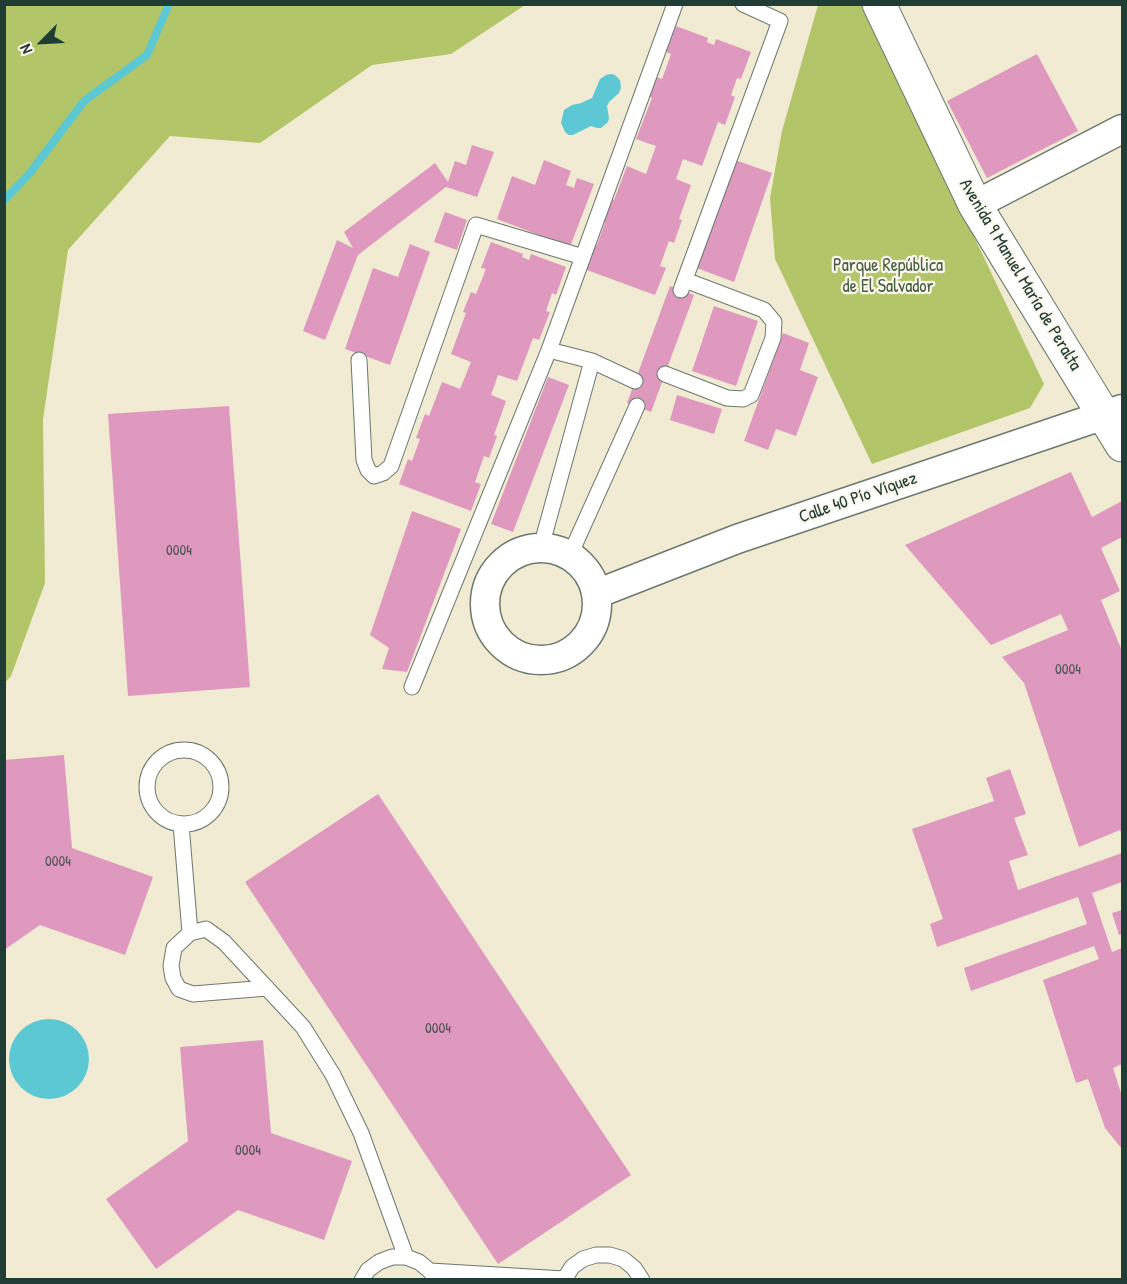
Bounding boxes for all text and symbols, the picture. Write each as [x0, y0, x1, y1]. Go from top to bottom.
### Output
north arrow [12, 12, 72, 72]
text: N [14, 41, 37, 58]
street label: Avenida 9 Manuel María de Peralta [954, 175, 1086, 375]
park label: Parque República de El Salvador [833, 255, 943, 298]
street label: Calle 40 Pío Víquez [796, 468, 920, 528]
house number: 0004 [166, 542, 192, 560]
house number: 0004 [1055, 661, 1081, 679]
house number: 0004 [45, 853, 71, 871]
house number: 0004 [425, 1020, 451, 1038]
house number: 0004 [235, 1142, 261, 1160]

